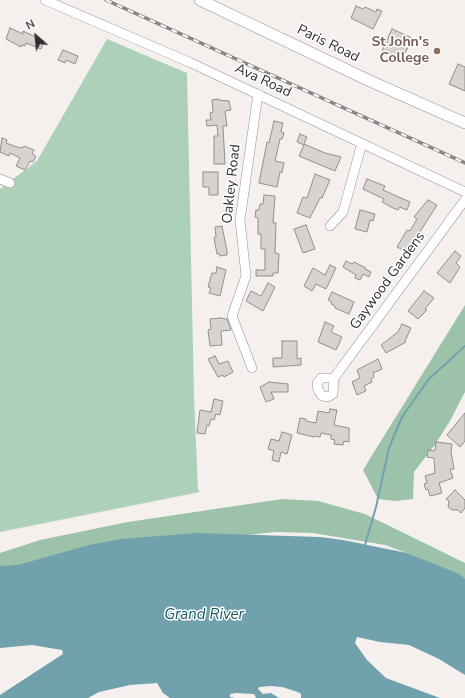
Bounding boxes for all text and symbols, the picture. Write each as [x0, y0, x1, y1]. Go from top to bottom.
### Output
north arrow [16, 16, 56, 56]
text: N [23, 16, 37, 33]
street label: Paris Road [294, 22, 362, 66]
place label: St John's College [371, 35, 429, 68]
marker: St John's College [432, 46, 442, 56]
street label: Ava Road [232, 61, 294, 101]
street label: Oakley Road [219, 143, 245, 225]
street label: Gaywood Gardens [347, 229, 429, 333]
water label: Grand River [164, 606, 244, 624]

